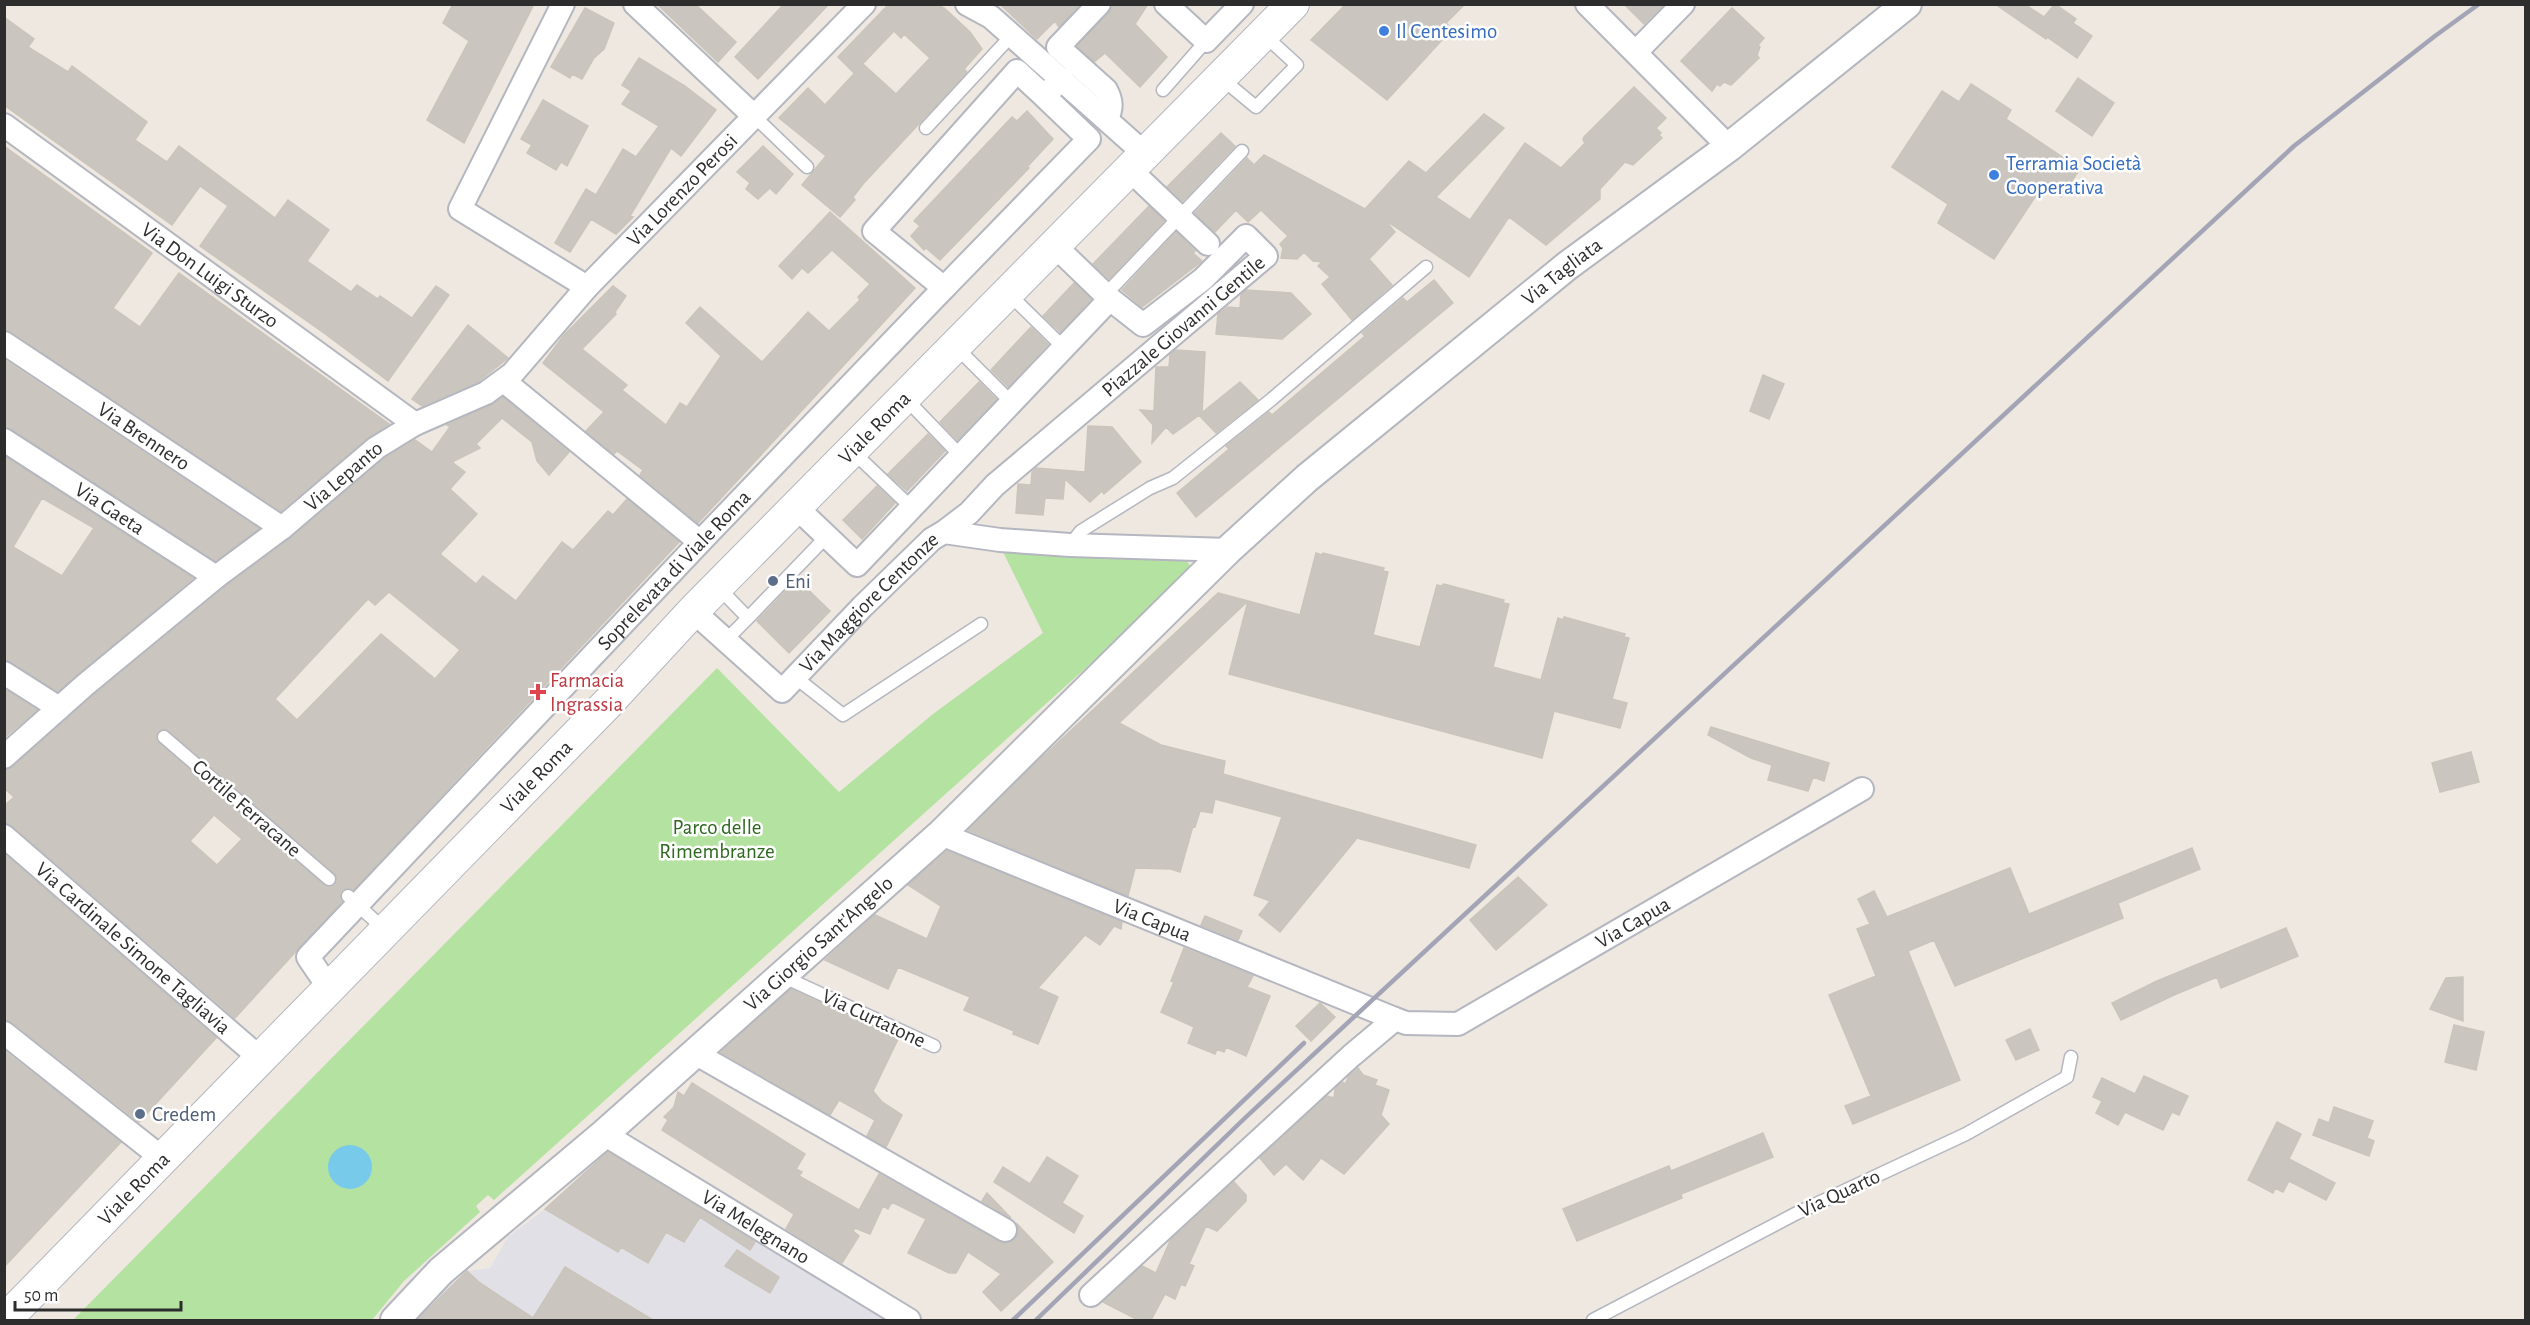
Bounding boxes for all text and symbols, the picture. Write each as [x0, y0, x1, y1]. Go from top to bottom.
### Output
place label: Il Centesimo [1396, 21, 1497, 42]
marker: Il Centesimo [1377, 24, 1391, 38]
street label: Via Lorenzo Perosi [623, 130, 742, 250]
place label: Terramia Società Cooperativa [2006, 153, 2142, 198]
marker: Terramia Società Cooperativa [1987, 168, 2001, 182]
street label: Via Don Luigi Sturzo [137, 219, 282, 332]
street label: Via Tagliata [1518, 234, 1606, 309]
street label: Piazzale Giovanni Gentile [1098, 252, 1269, 401]
street label: Viale Roma [835, 387, 915, 468]
street label: Via Brennero [94, 398, 193, 475]
street label: Via Lepanto [300, 437, 386, 515]
street label: Via Gaeta [71, 479, 148, 539]
street label: Soprelevata di Viale Roma [594, 486, 755, 654]
street label: Via Maggiore Centonze [796, 528, 942, 677]
place label: Eni [785, 571, 811, 592]
marker: Eni [766, 574, 780, 588]
place label: Farmacia Ingrassia [550, 670, 624, 715]
marker: Farmacia Ingrassia [531, 685, 545, 699]
street label: Viale Roma [497, 736, 577, 817]
street label: Cortile Ferracane [188, 756, 305, 861]
park label: Parco delle Rimembranze [659, 817, 775, 862]
street label: Via Cardinale Simone Tagliavia [31, 858, 234, 1039]
street label: Via Giorgio Sant'Angelo [740, 872, 897, 1015]
street label: Via Capua [1592, 893, 1674, 953]
street label: Via Capua [1110, 895, 1194, 946]
street label: Via Curtatone [819, 985, 929, 1052]
place label: Credem [152, 1104, 216, 1125]
marker: Credem [133, 1107, 147, 1121]
street label: Viale Roma [94, 1148, 174, 1229]
street label: Via Quarto [1795, 1166, 1883, 1221]
street label: Via Melegnano [698, 1186, 813, 1268]
scale bar [15, 1274, 182, 1312]
text: 50 m [24, 1287, 58, 1305]

